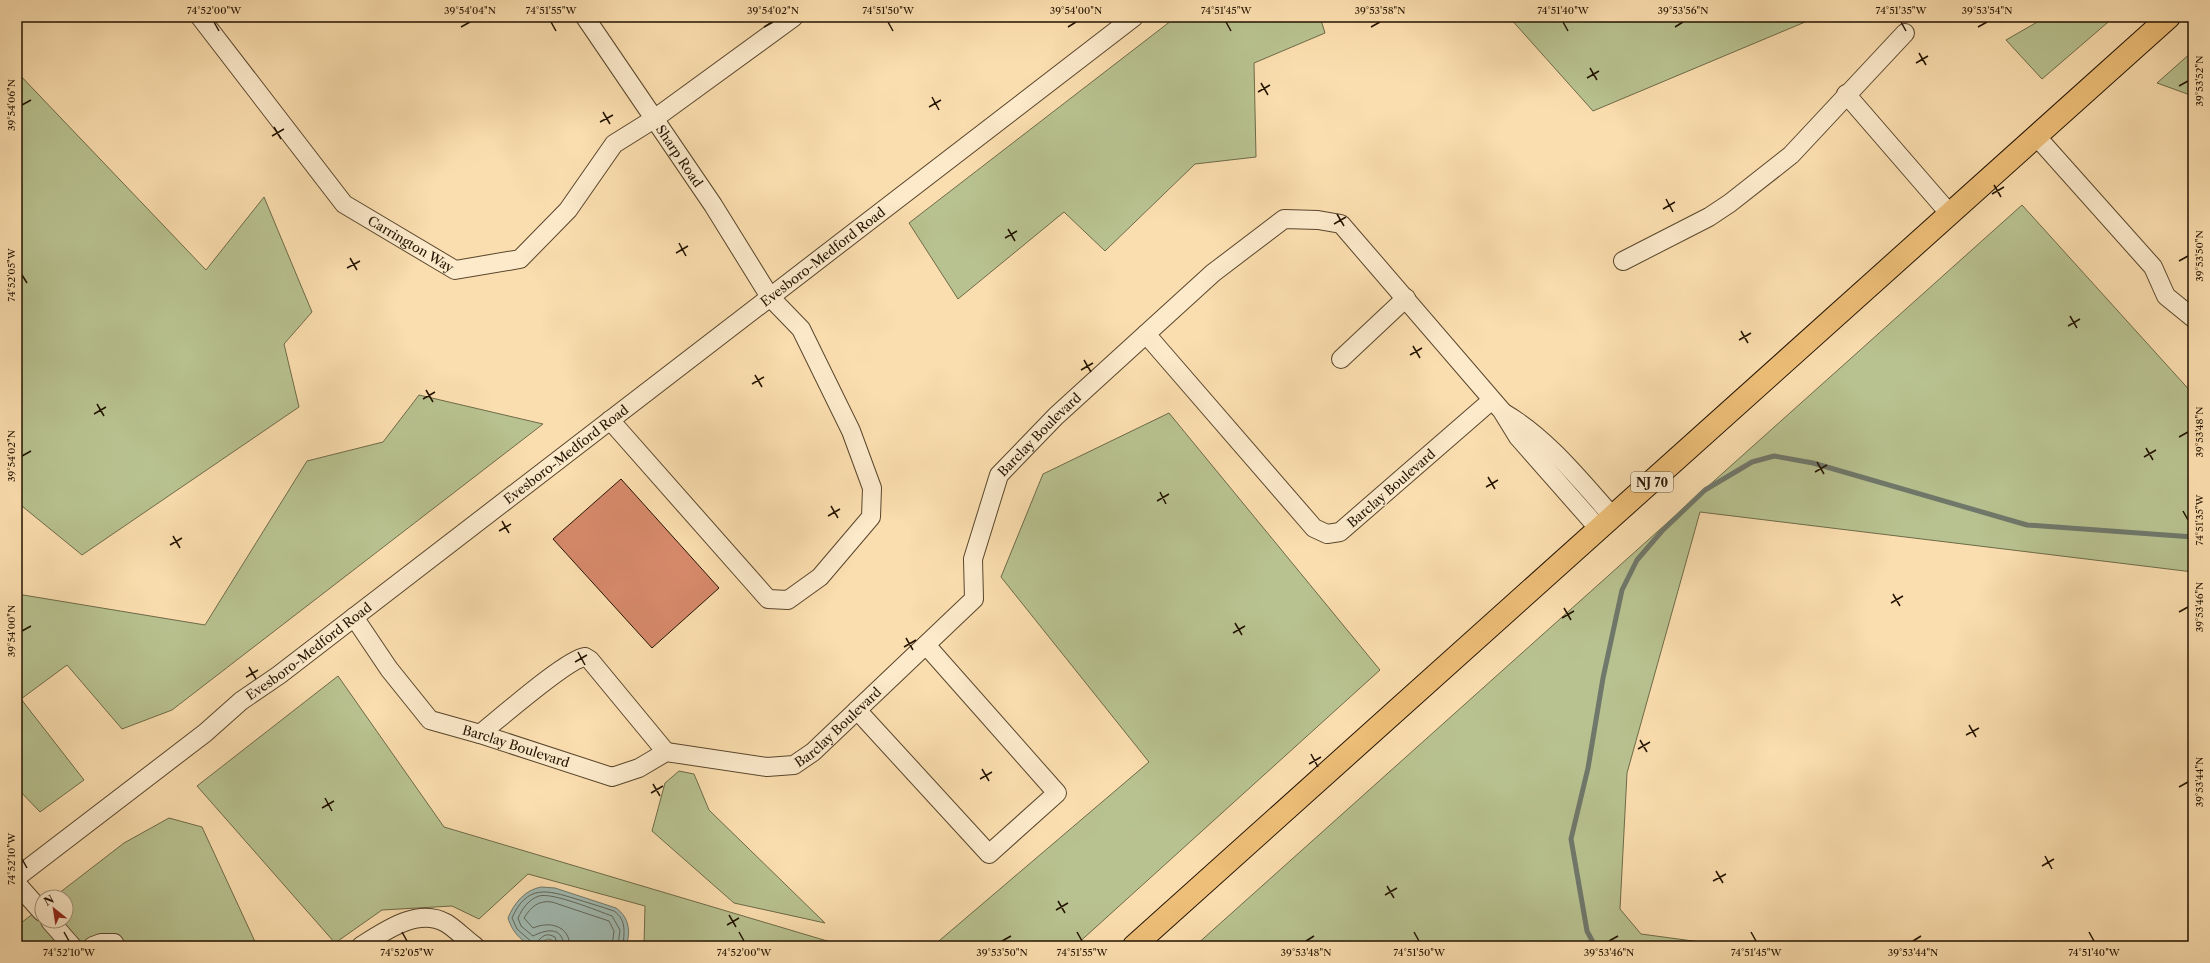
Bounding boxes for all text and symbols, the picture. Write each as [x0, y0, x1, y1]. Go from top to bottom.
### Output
text: 74°52'00"W [187, 4, 242, 17]
text: 39°54'04"N [444, 4, 496, 17]
text: 74°51'55"W [526, 4, 577, 17]
text: 39°54'02"N [747, 4, 799, 17]
text: 74°51'50"W [862, 4, 915, 17]
text: 39°54'00"N [1050, 4, 1102, 17]
text: 74°51'45"W [1201, 4, 1252, 17]
text: 39°53'58"N [1354, 4, 1406, 17]
text: 74°51'40"W [1537, 4, 1590, 17]
text: 39°53'56"N [1658, 4, 1708, 17]
text: 74°51'35"W [1876, 4, 1927, 17]
text: 39°53'54"N [1962, 4, 2012, 17]
text: 39°53'52"N [2193, 56, 2206, 106]
text: 39°54'06"N [5, 79, 18, 131]
street label: Sharp Road [653, 122, 706, 190]
street label: Evesboro-Medford Road [757, 204, 888, 310]
street label: Carrington Way [365, 212, 458, 276]
text: 39°53'50"N [2193, 230, 2206, 282]
text: 74°52'05"W [5, 247, 18, 302]
street label: Barclay Boulevard [994, 389, 1084, 480]
street label: Evesboro-Medford Road [500, 401, 631, 507]
text: 39°53'48"N [2193, 407, 2206, 457]
text: 39°54'02"N [5, 430, 18, 482]
street label: Barclay Boulevard [1344, 445, 1438, 531]
road number: NJ 70 [1631, 472, 1673, 492]
text: 74°51'35"W [2193, 494, 2206, 545]
text: 39°53'46"N [2193, 582, 2206, 632]
street label: Evesboro-Medford Road [243, 599, 375, 703]
text: 39°54'00"N [5, 605, 18, 657]
street label: Barclay Boulevard [791, 684, 884, 770]
street label: Barclay Boulevard [461, 721, 572, 771]
text: 39°53'44"N [2193, 757, 2206, 807]
text: 74°52'10"W [5, 832, 18, 885]
north arrow [34, 889, 74, 929]
text: N [41, 892, 57, 909]
text: 74°52'10"W [43, 946, 96, 959]
text: 74°52'05"W [380, 946, 435, 959]
text: 74°52'00"W [717, 946, 772, 959]
text: 39°53'50"N [976, 946, 1028, 959]
text: 74°51'55"W [1057, 946, 1108, 959]
text: 39°53'48"N [1281, 946, 1331, 959]
text: 74°51'50"W [1393, 946, 1446, 959]
text: 39°53'46"N [1584, 946, 1634, 959]
text: 74°51'45"W [1731, 946, 1782, 959]
text: 39°53'44"N [1888, 946, 1938, 959]
text: 74°51'40"W [2068, 946, 2121, 959]

